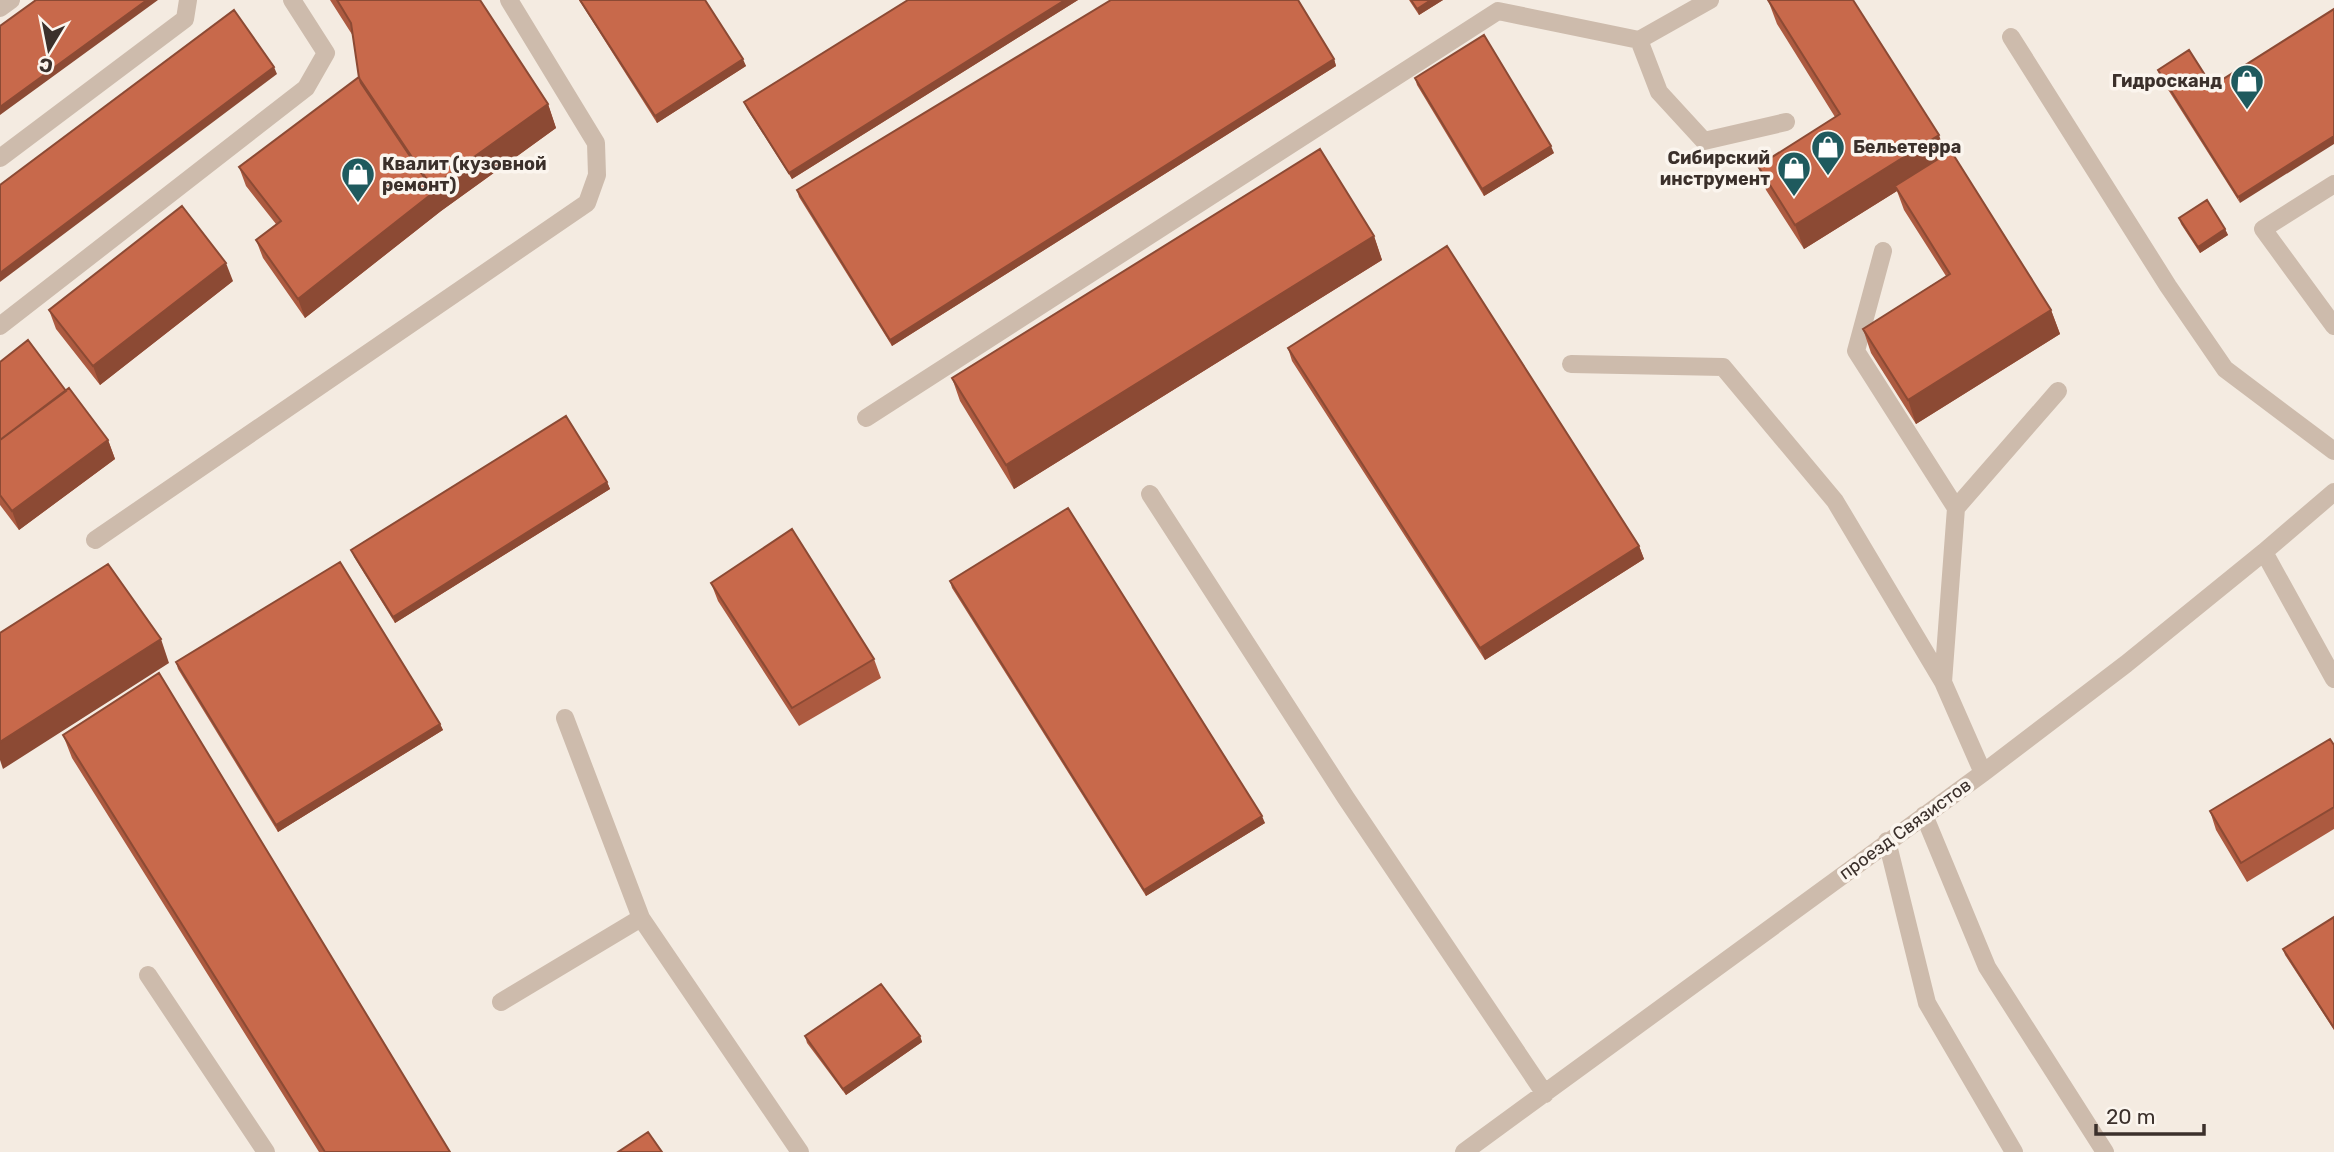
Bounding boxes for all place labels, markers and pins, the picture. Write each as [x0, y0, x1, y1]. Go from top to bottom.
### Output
shop icon: Гидросканд [2228, 62, 2266, 111]
place label: Гидросканд [2112, 70, 2222, 92]
shop icon: Бельетерра [1809, 128, 1847, 177]
place label: Бельетерра [1853, 136, 1961, 158]
place label: Сибирский инструмент [1660, 147, 1770, 190]
shop icon: Сибирский инструмент [1775, 149, 1813, 198]
place label: Квалит (кузовной ремонт) [382, 153, 547, 196]
shop icon: Квалит (кузовной ремонт) [339, 155, 377, 204]

